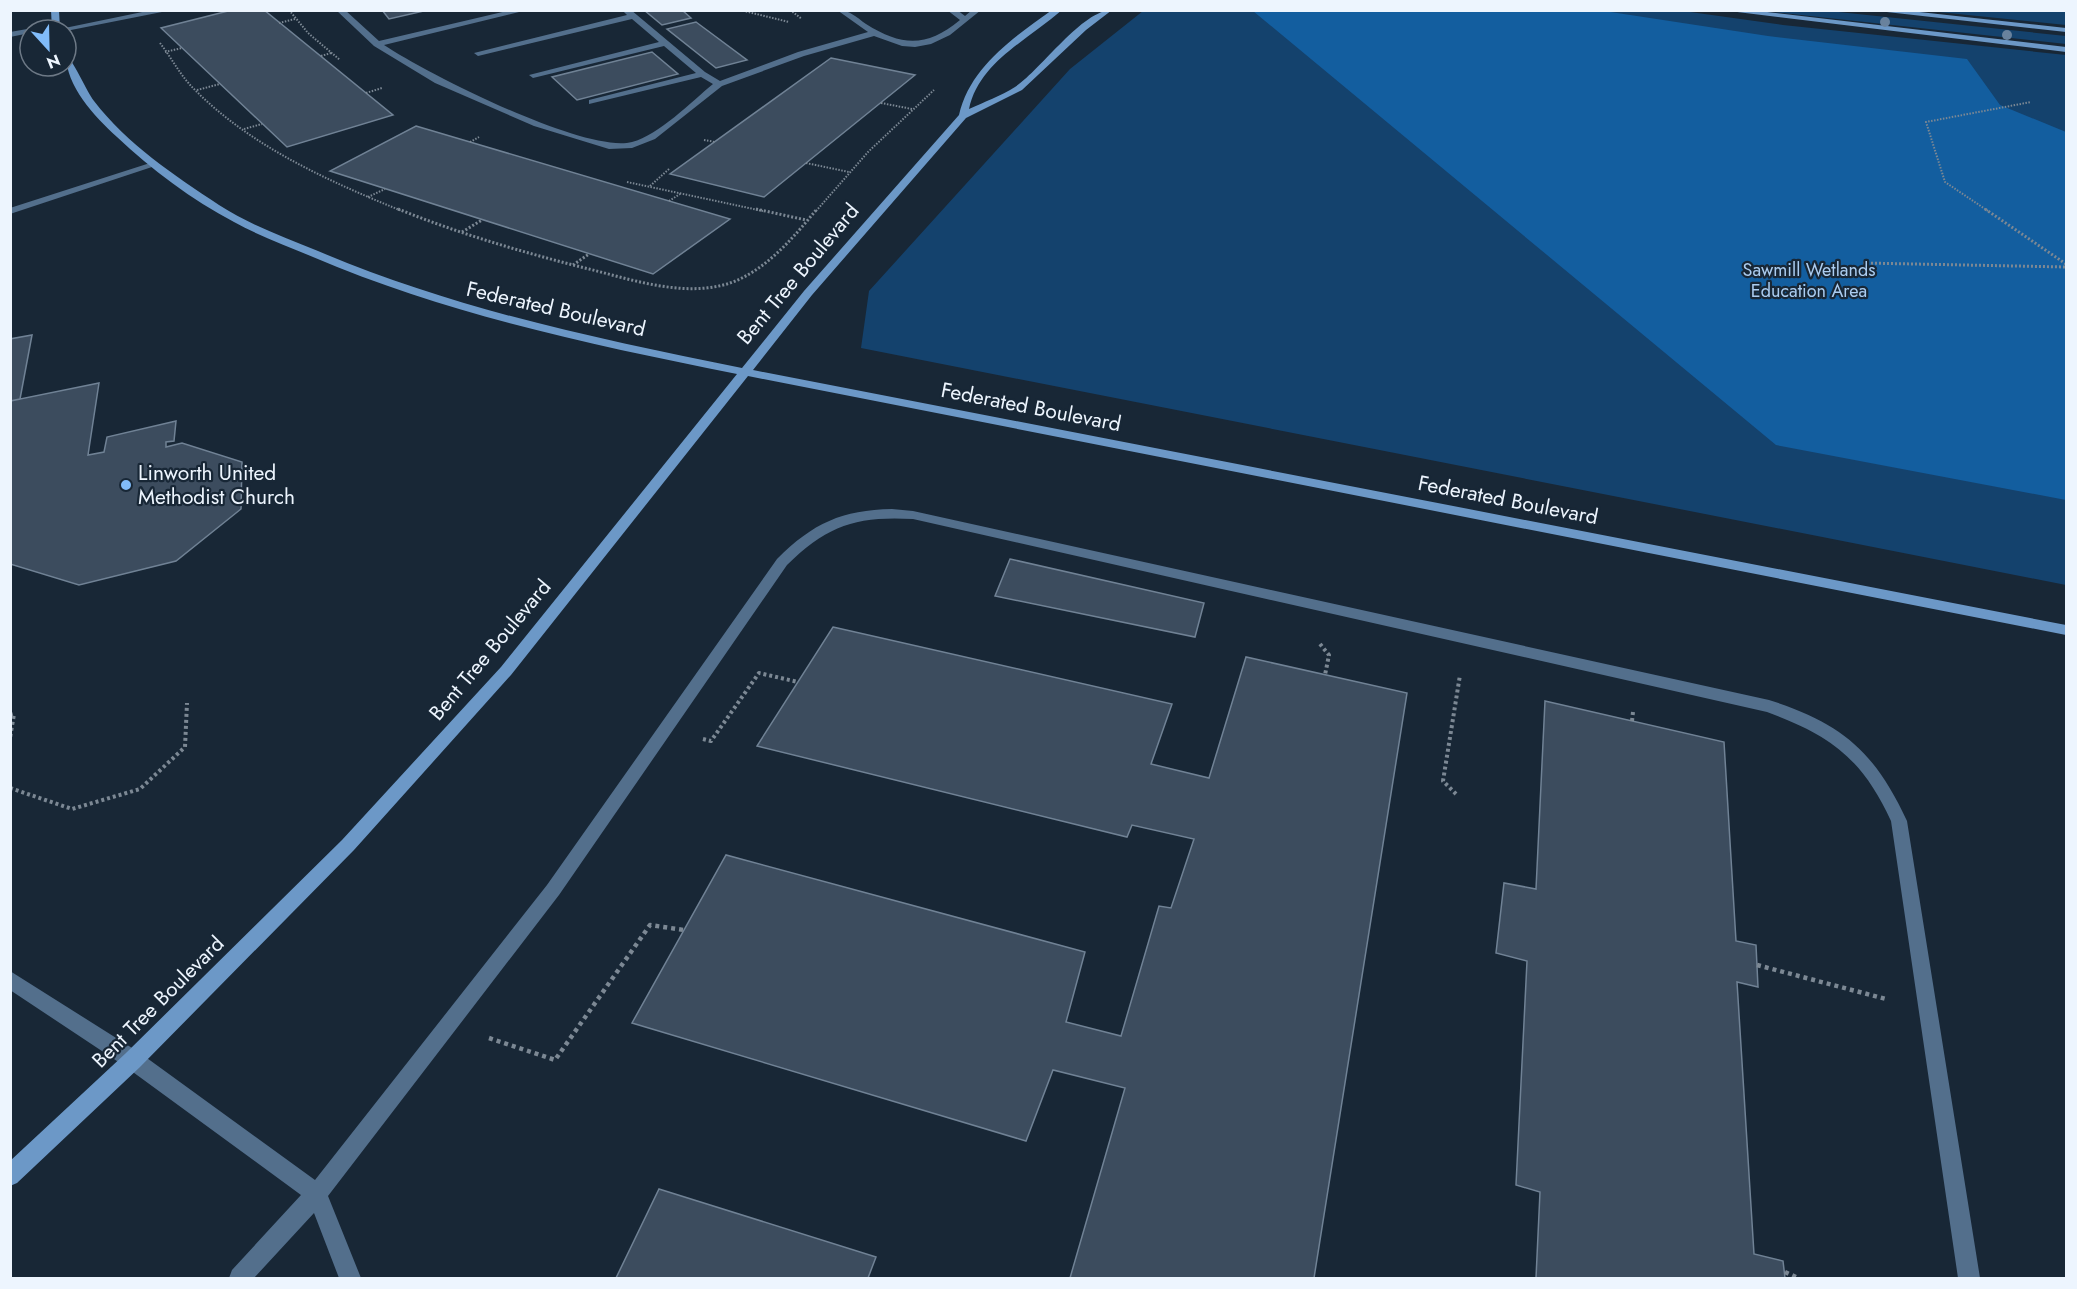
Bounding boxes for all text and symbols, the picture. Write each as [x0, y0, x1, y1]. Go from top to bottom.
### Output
north arrow [18, 18, 78, 78]
text: N [43, 48, 64, 74]
street label: Bent Tree Boulevard [730, 197, 866, 351]
park label: Sawmill Wetlands Education Area [1743, 257, 1875, 304]
street label: Federated Boulevard [463, 274, 649, 344]
street label: Federated Boulevard [938, 375, 1124, 439]
place label: Linworth United Methodist Church [138, 458, 295, 512]
street label: Federated Boulevard [1415, 468, 1601, 532]
marker: Linworth United Methodist Church [119, 478, 133, 492]
street label: Bent Tree Boulevard [422, 573, 558, 727]
street label: Bent Tree Boulevard [85, 929, 231, 1075]

